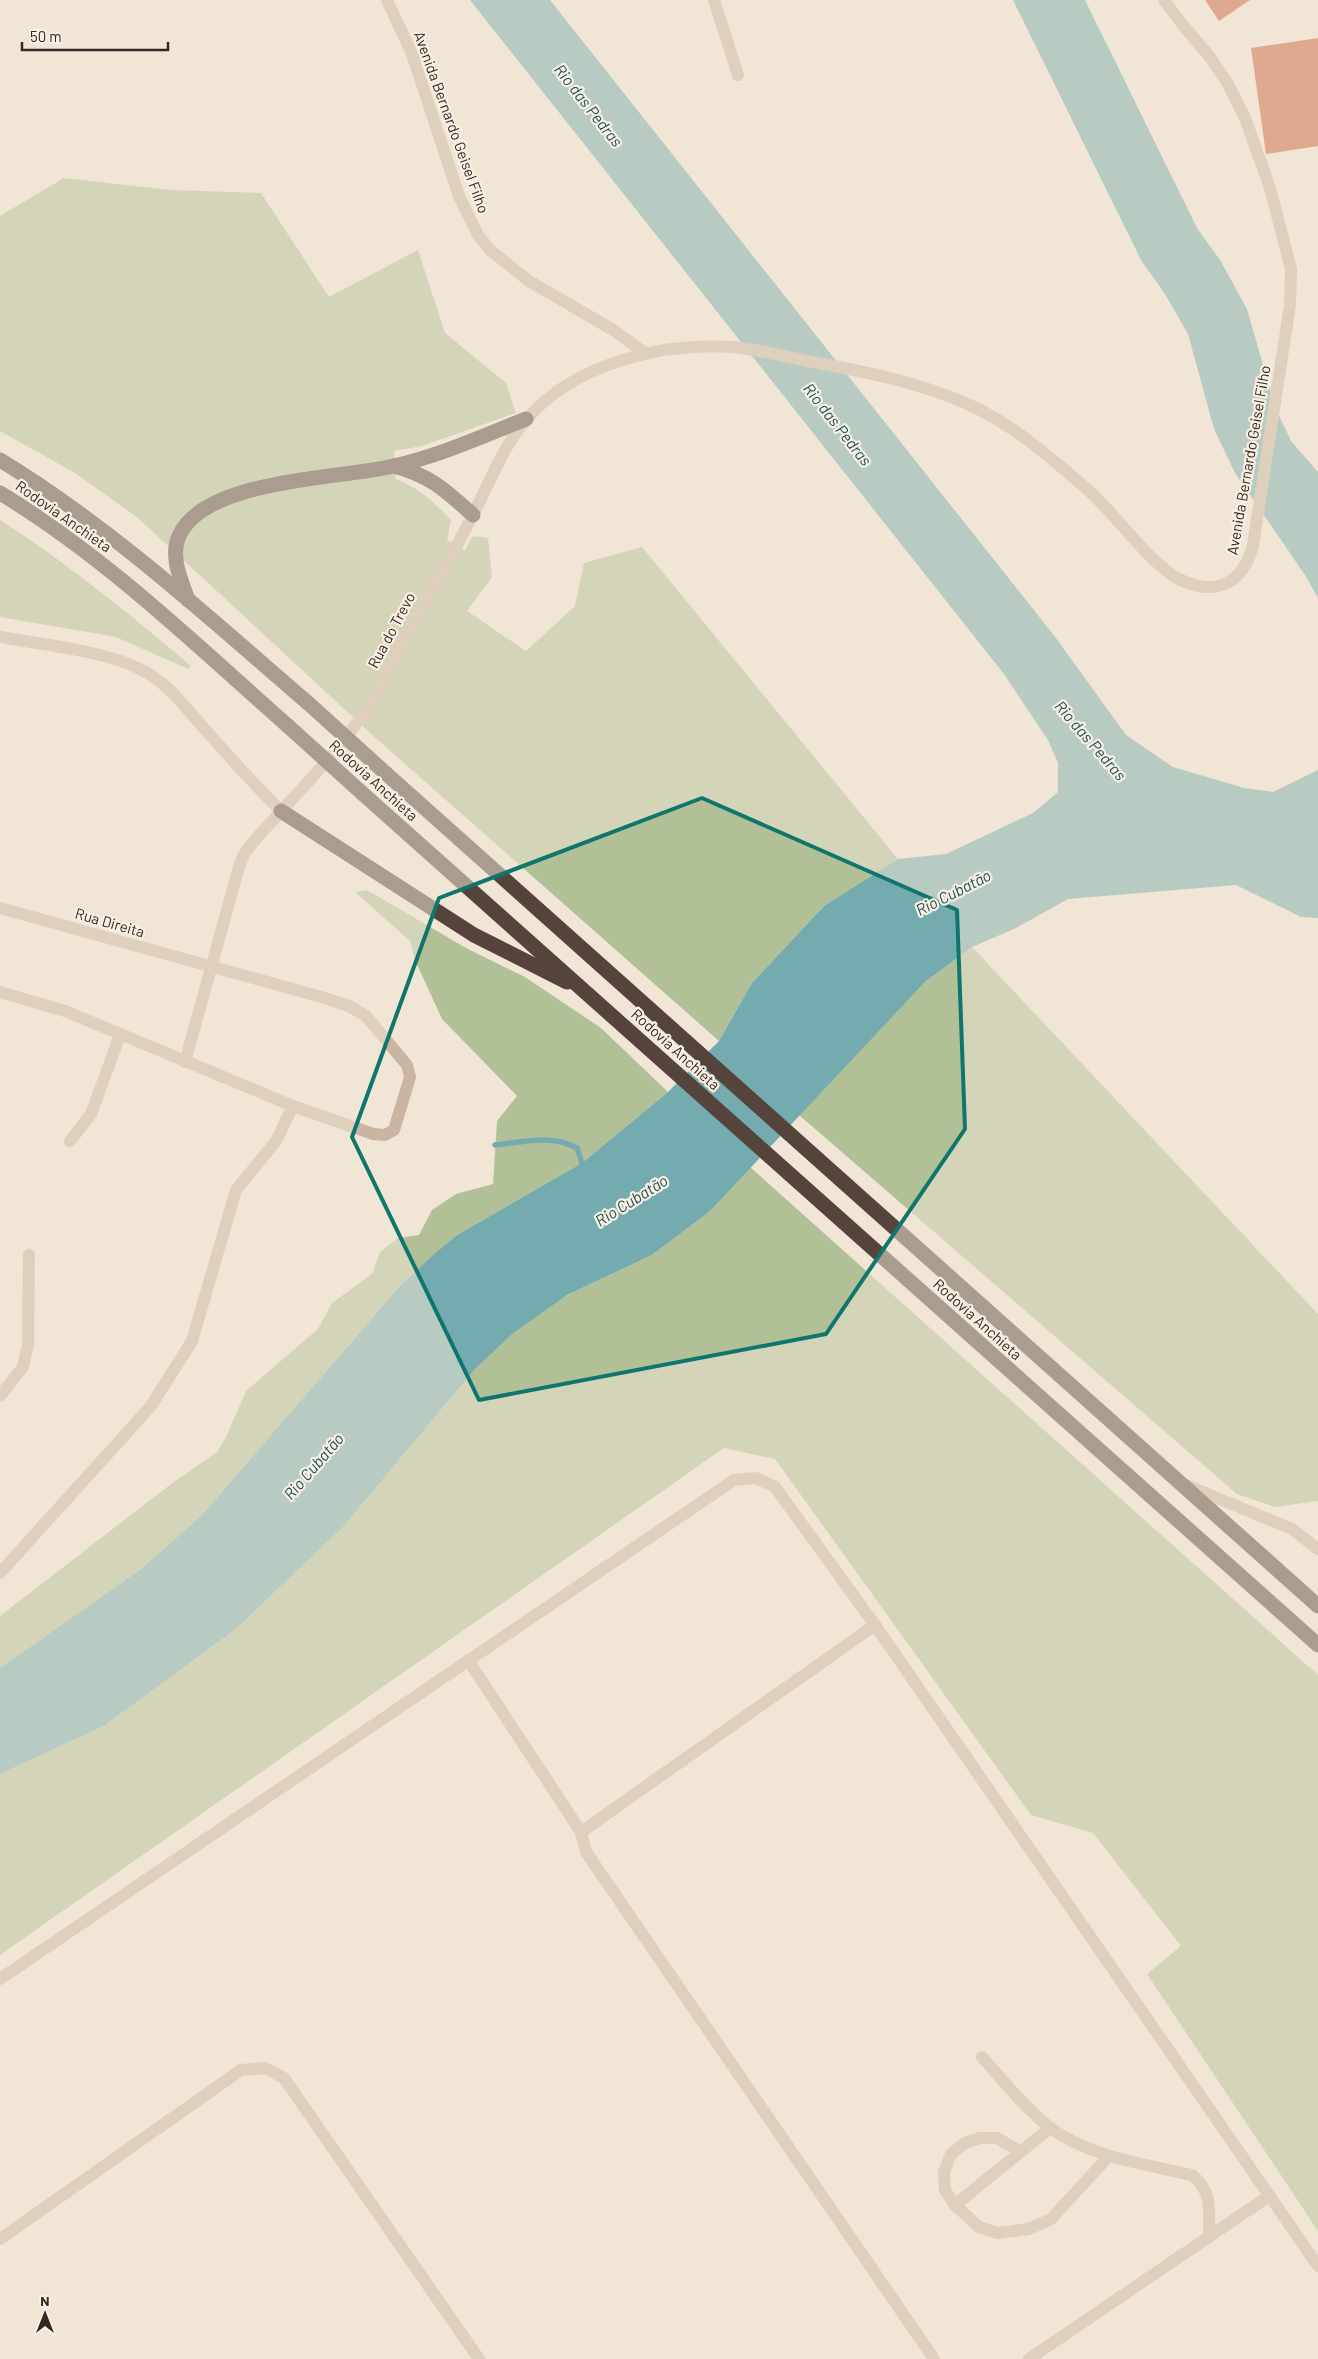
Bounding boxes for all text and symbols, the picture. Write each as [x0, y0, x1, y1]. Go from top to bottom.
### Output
scale bar [22, 20, 169, 52]
text: 50 m [30, 27, 62, 45]
street label: Avenida Bernardo Geisel Filho [411, 29, 493, 215]
water label: Rio das Pedras [551, 60, 627, 150]
street label: Avenida Bernardo Geisel Filho [1222, 364, 1274, 556]
water label: Rio das Pedras [800, 379, 876, 469]
street label: Rodovia Anchieta [13, 476, 115, 556]
street label: Rua do Trevo [364, 589, 418, 671]
water label: Rio das Pedras [1051, 696, 1131, 784]
street label: Rodovia Anchieta [326, 736, 422, 824]
water label: Rio Cubatão [912, 865, 994, 919]
street label: Rua Direita [73, 904, 147, 940]
street label: Rodovia Anchieta [628, 1005, 724, 1093]
water label: Rio Cubatão [591, 1170, 671, 1230]
street label: Rodovia Anchieta [930, 1275, 1026, 1363]
water label: Rio Cubatão [279, 1429, 347, 1503]
north arrow [20, 2289, 70, 2339]
text: N [40, 2292, 50, 2309]

